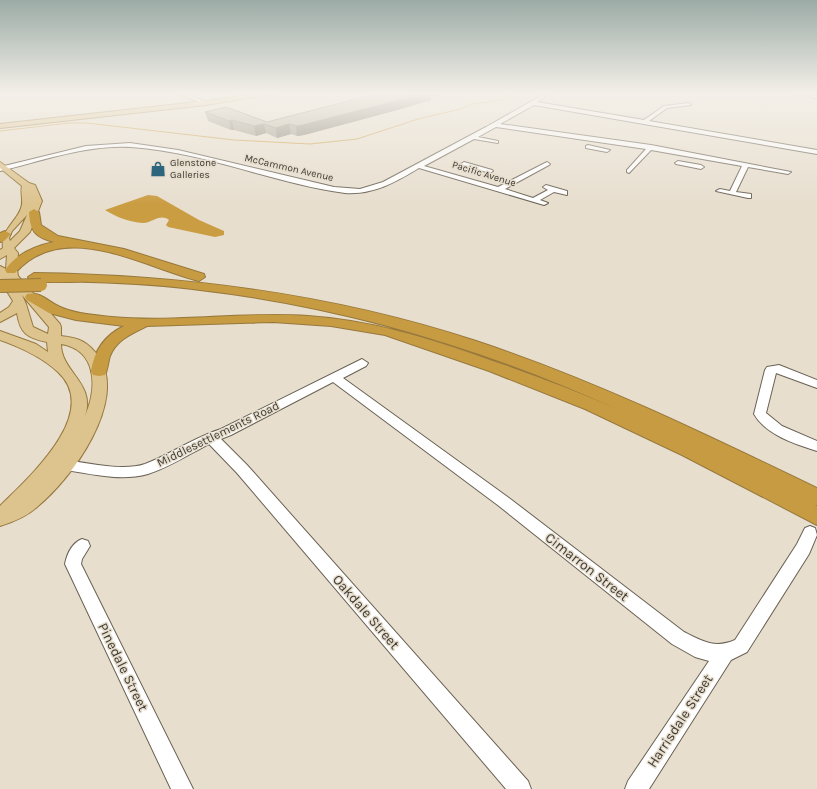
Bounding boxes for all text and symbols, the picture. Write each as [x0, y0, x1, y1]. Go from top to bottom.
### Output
street label: McCammon Avenue [243, 152, 335, 184]
place label: Glenstone Galleries [170, 157, 216, 181]
street label: Pacific Avenue [451, 159, 517, 189]
shop icon: Glenstone Galleries [149, 160, 167, 178]
street label: Middlesettlements Road [155, 398, 281, 470]
street label: Cimarron Street [542, 529, 632, 605]
street label: Oakdale Street [329, 571, 403, 653]
street label: Pinedale Street [94, 620, 152, 714]
street label: Harrisdale Street [644, 671, 716, 771]

